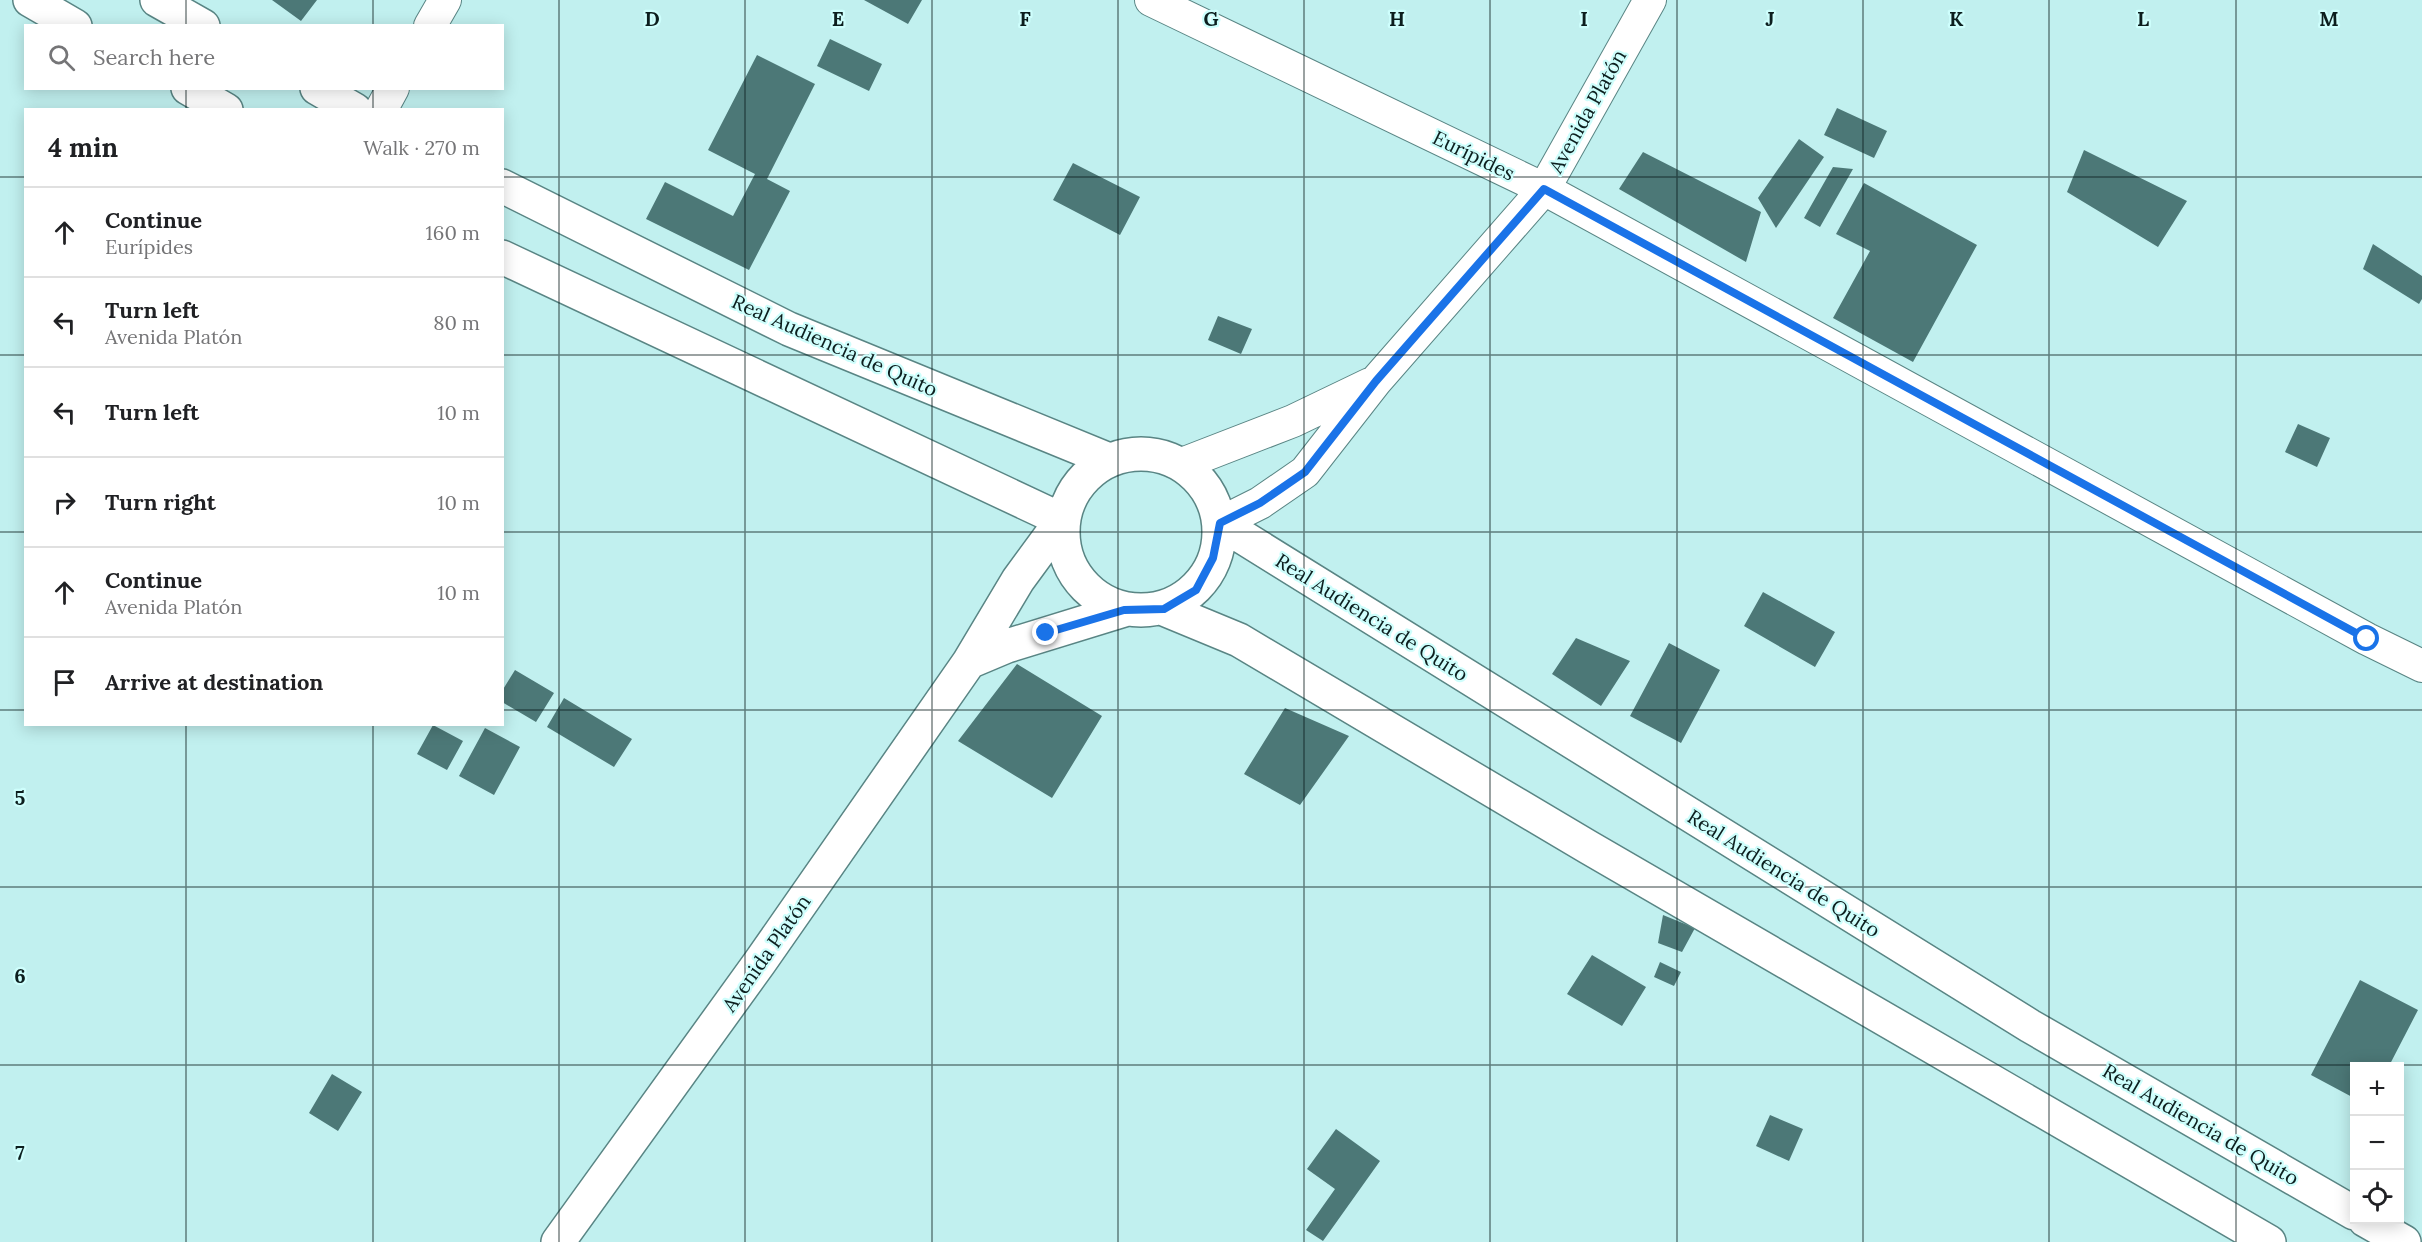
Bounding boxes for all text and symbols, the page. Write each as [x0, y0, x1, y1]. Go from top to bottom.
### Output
text: D [644, 6, 660, 31]
text: E [832, 6, 844, 31]
text: F [1019, 6, 1031, 31]
text: G [1203, 6, 1219, 31]
text: H [1389, 6, 1405, 31]
text: I [1580, 6, 1588, 31]
text: J [1765, 6, 1775, 31]
text: K [1949, 6, 1964, 31]
text: L [2137, 6, 2149, 31]
text: M [2319, 6, 2339, 31]
search box [24, 24, 504, 90]
icon: search [45, 41, 78, 74]
text: Search here [93, 43, 215, 71]
street label: Avenida Platón [1542, 45, 1631, 178]
street label: Eurípides [1429, 124, 1519, 186]
text: 4 min [48, 131, 118, 164]
text: Walk · 270 m [363, 135, 480, 160]
text: Continue [105, 206, 202, 234]
icon: ahead [48, 216, 81, 249]
text: 160 m [426, 220, 480, 245]
text: Eurípides [105, 234, 193, 259]
street label: Real Audiencia de Quito [728, 288, 942, 402]
text: Turn left [105, 296, 199, 324]
icon: left [48, 306, 81, 339]
text: 80 m [433, 310, 480, 335]
text: Avenida Platón [105, 324, 242, 349]
icon: left [48, 396, 81, 429]
text: Turn left [105, 398, 199, 426]
text: 10 m [437, 400, 480, 425]
icon: right [48, 486, 81, 519]
text: Turn right [105, 488, 216, 516]
text: 10 m [437, 490, 480, 515]
street label: Real Audiencia de Quito [1271, 547, 1473, 687]
text: Continue [105, 566, 202, 594]
icon: ahead [48, 576, 81, 609]
text: 10 m [437, 580, 480, 605]
text: Avenida Platón [105, 594, 242, 619]
route end [1032, 619, 1058, 645]
route start [2353, 625, 2379, 651]
icon: arrive [48, 666, 81, 699]
text: Arrive at destination [105, 668, 323, 696]
text: 5 [15, 785, 26, 810]
street label: Real Audiencia de Quito [1683, 803, 1885, 943]
street label: Avenida Platón [716, 890, 816, 1017]
text: 6 [14, 963, 26, 988]
street label: Real Audiencia de Quito [2098, 1058, 2304, 1190]
map controls [2350, 1062, 2404, 1224]
button: + [2350, 1062, 2404, 1116]
button: − [2350, 1116, 2404, 1170]
text: 7 [15, 1140, 25, 1165]
button: locate [2350, 1170, 2404, 1224]

